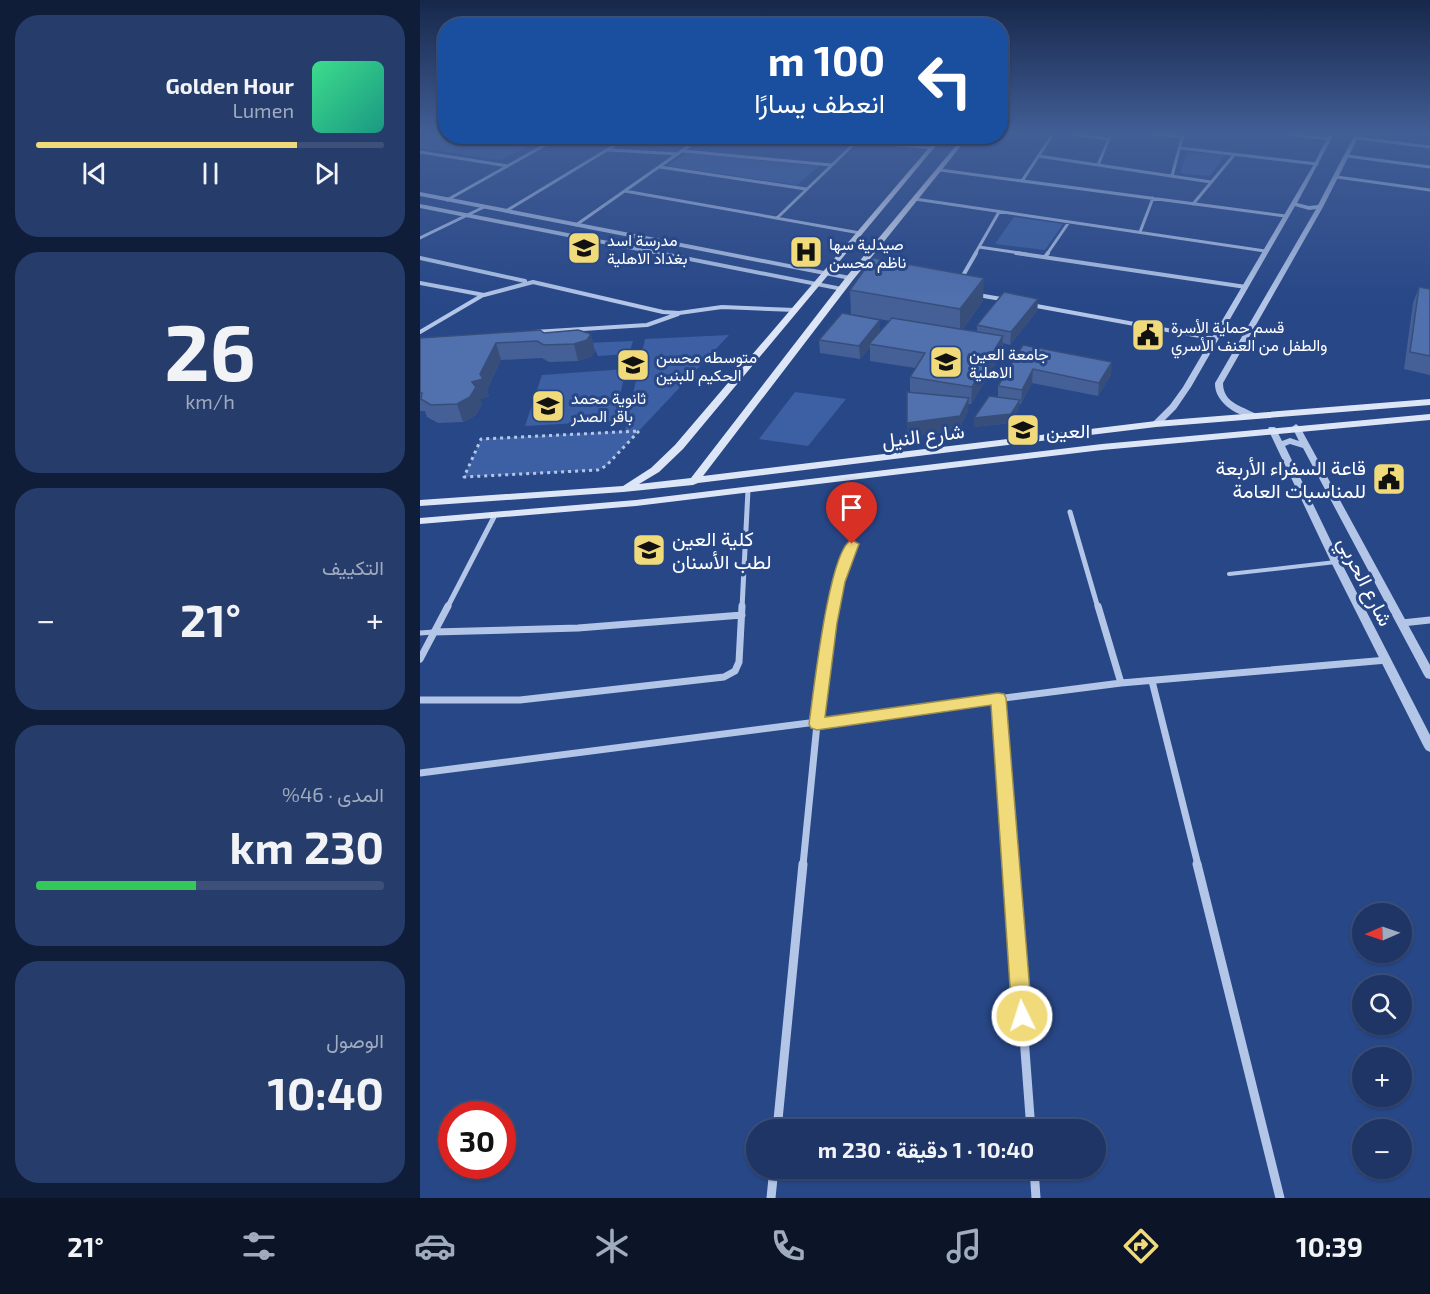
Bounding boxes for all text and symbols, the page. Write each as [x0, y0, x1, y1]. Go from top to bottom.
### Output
text: 100 m [768, 34, 885, 84]
icon: left [906, 42, 984, 120]
text: Golden Hour [165, 72, 294, 98]
text: انعطف يسارًا [754, 86, 885, 118]
text: Lumen [232, 98, 294, 122]
icon: previous [78, 157, 111, 190]
icon: pause [194, 157, 227, 190]
icon: next [310, 157, 343, 190]
school or university icon: مدرسة اسد بغداد الاهلية [566, 230, 602, 266]
place label: مدرسة اسد بغداد الاهلية [607, 230, 687, 268]
hospital icon: صيدلية سها ناظم محسن [788, 234, 824, 270]
place label: صيدلية سها ناظم محسن [829, 234, 906, 273]
text: 26 [164, 303, 256, 397]
public building icon: قسم حماية الأسرة والطفل من العنف الأسري [1130, 317, 1166, 353]
place label: قسم حماية الأسرة والطفل من العنف الأسري [1171, 317, 1327, 359]
school or university icon: جامعة العين الاهلية [928, 344, 964, 380]
place label: جامعة العين الاهلية [969, 344, 1049, 382]
school or university icon: متوسطه محسن الحكيم للبنين [615, 347, 651, 383]
place label: متوسطه محسن الحكيم للبنين [656, 347, 757, 386]
school or university icon: ثانوية محمد باقر الصدر [530, 388, 566, 424]
place label: ثانوية محمد باقر الصدر [570, 388, 646, 427]
text: km/h [185, 389, 235, 413]
school or university icon: العين [1005, 412, 1041, 448]
street label: شارع النيل [880, 418, 966, 455]
place label: العين [1046, 418, 1090, 443]
place label: قاعة السفراء الأربعة للمناسبات العامة [1215, 455, 1366, 503]
public building icon: قاعة السفراء الأربعة للمناسبات العامة [1371, 461, 1407, 497]
pin [826, 482, 877, 544]
icon: arrive [835, 491, 868, 524]
place label: كلية العين لطب الأسنان [672, 526, 772, 574]
school or university icon: كلية العين لطب الأسنان [631, 532, 667, 568]
street label: شارع الحربي [1328, 532, 1399, 632]
text: التكييف [322, 555, 384, 579]
text: 21° [180, 592, 241, 646]
text: − [36, 599, 55, 639]
text: + [366, 599, 384, 639]
text: المدى · 46% [282, 782, 384, 806]
text: 230 km [229, 819, 384, 873]
north arrow [1352, 903, 1412, 963]
map controls [1352, 903, 1412, 1179]
button: search [1352, 975, 1412, 1035]
position arrow [990, 984, 1054, 1048]
text: الوصول [326, 1028, 384, 1052]
button: + [1352, 1047, 1412, 1107]
text: 10:40 [268, 1065, 384, 1119]
speed limit sign: 30 [438, 1101, 516, 1179]
button: − [1352, 1119, 1412, 1179]
text: 10:40 · 1 دقيقة · 230 m [818, 1136, 1034, 1162]
icon: filters [238, 1225, 280, 1267]
icon: car [414, 1225, 456, 1267]
icon: climate [591, 1225, 633, 1267]
icon: phone [767, 1225, 809, 1267]
icon: music [943, 1225, 985, 1267]
icon: directions [1120, 1225, 1162, 1267]
text: 21° [67, 1230, 104, 1262]
text: 10:39 [1296, 1230, 1363, 1262]

